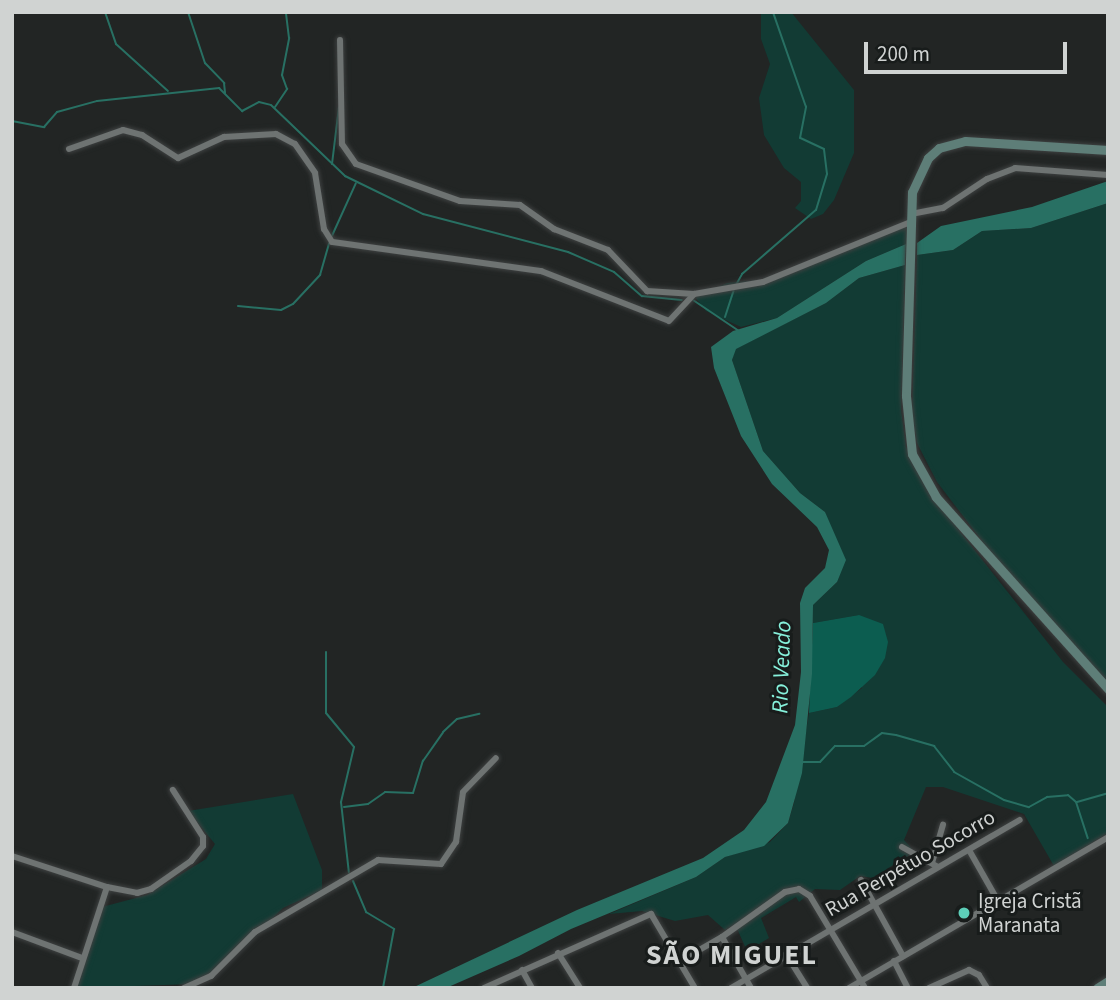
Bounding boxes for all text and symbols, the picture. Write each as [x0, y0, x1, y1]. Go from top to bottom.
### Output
scale bar [868, 28, 1071, 72]
text: 200 m [877, 39, 930, 69]
water label: Rio Veado [767, 620, 797, 714]
street label: Rua Perpétuo Socorro [821, 804, 999, 922]
place label: Igreja Cristã Maranata [978, 888, 1082, 938]
marker: Igreja Cristã Maranata [956, 905, 972, 921]
district label: SÃO MIGUEL [647, 938, 817, 972]

